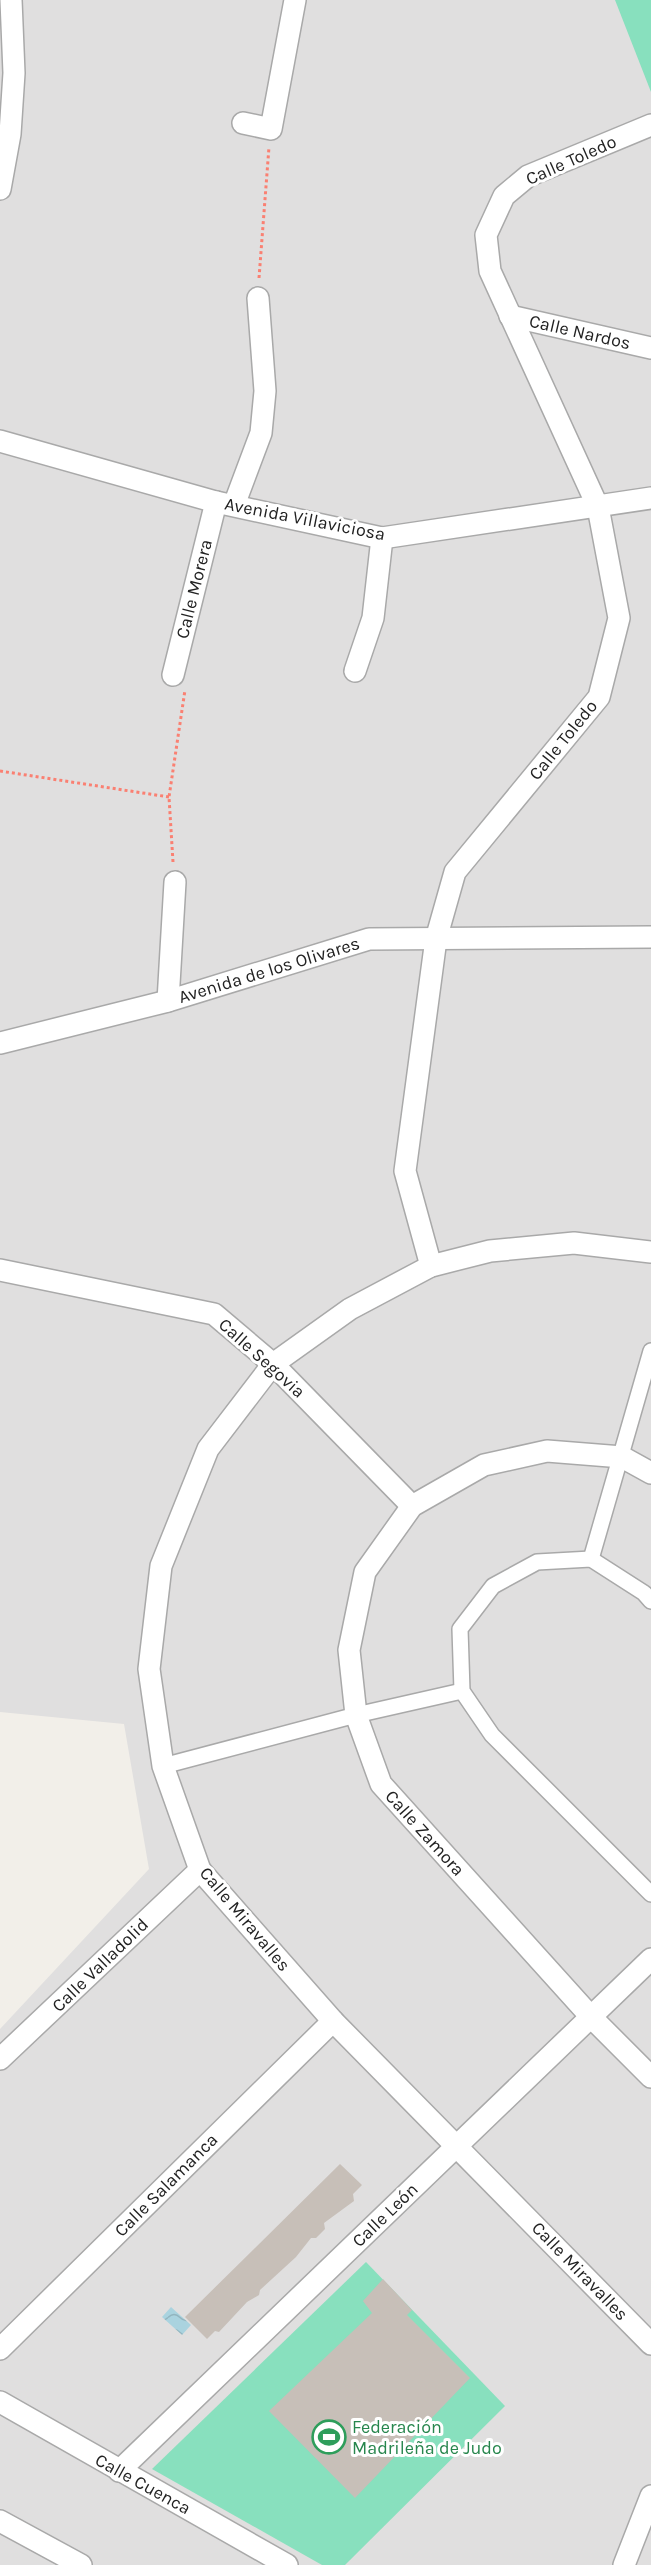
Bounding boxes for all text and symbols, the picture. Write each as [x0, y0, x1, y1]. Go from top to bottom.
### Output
street label: Calle Toledo [522, 130, 620, 190]
street label: Calle Nardos [527, 310, 633, 354]
street label: Avenida Villaviciosa [223, 493, 387, 545]
street label: Calle Morera [171, 537, 217, 641]
street label: Calle Toledo [524, 695, 602, 785]
street label: Avenida de los Olivares [176, 932, 362, 1008]
street label: Calle Segovia [214, 1313, 310, 1403]
street label: Calle Zamora [381, 1785, 469, 1881]
street label: Calle Miravalles [195, 1862, 295, 1976]
street label: Calle Valladolid [47, 1913, 153, 2017]
street label: Calle Salamanca [110, 2129, 222, 2241]
street label: Calle León [348, 2178, 422, 2252]
street label: Calle Miravalles [527, 2217, 633, 2325]
place label: Federación Madrileña de Judo [352, 2416, 502, 2459]
sports icon: Federación Madrileña de Judo [311, 2419, 347, 2455]
street label: Calle Cuenca [91, 2449, 195, 2519]

